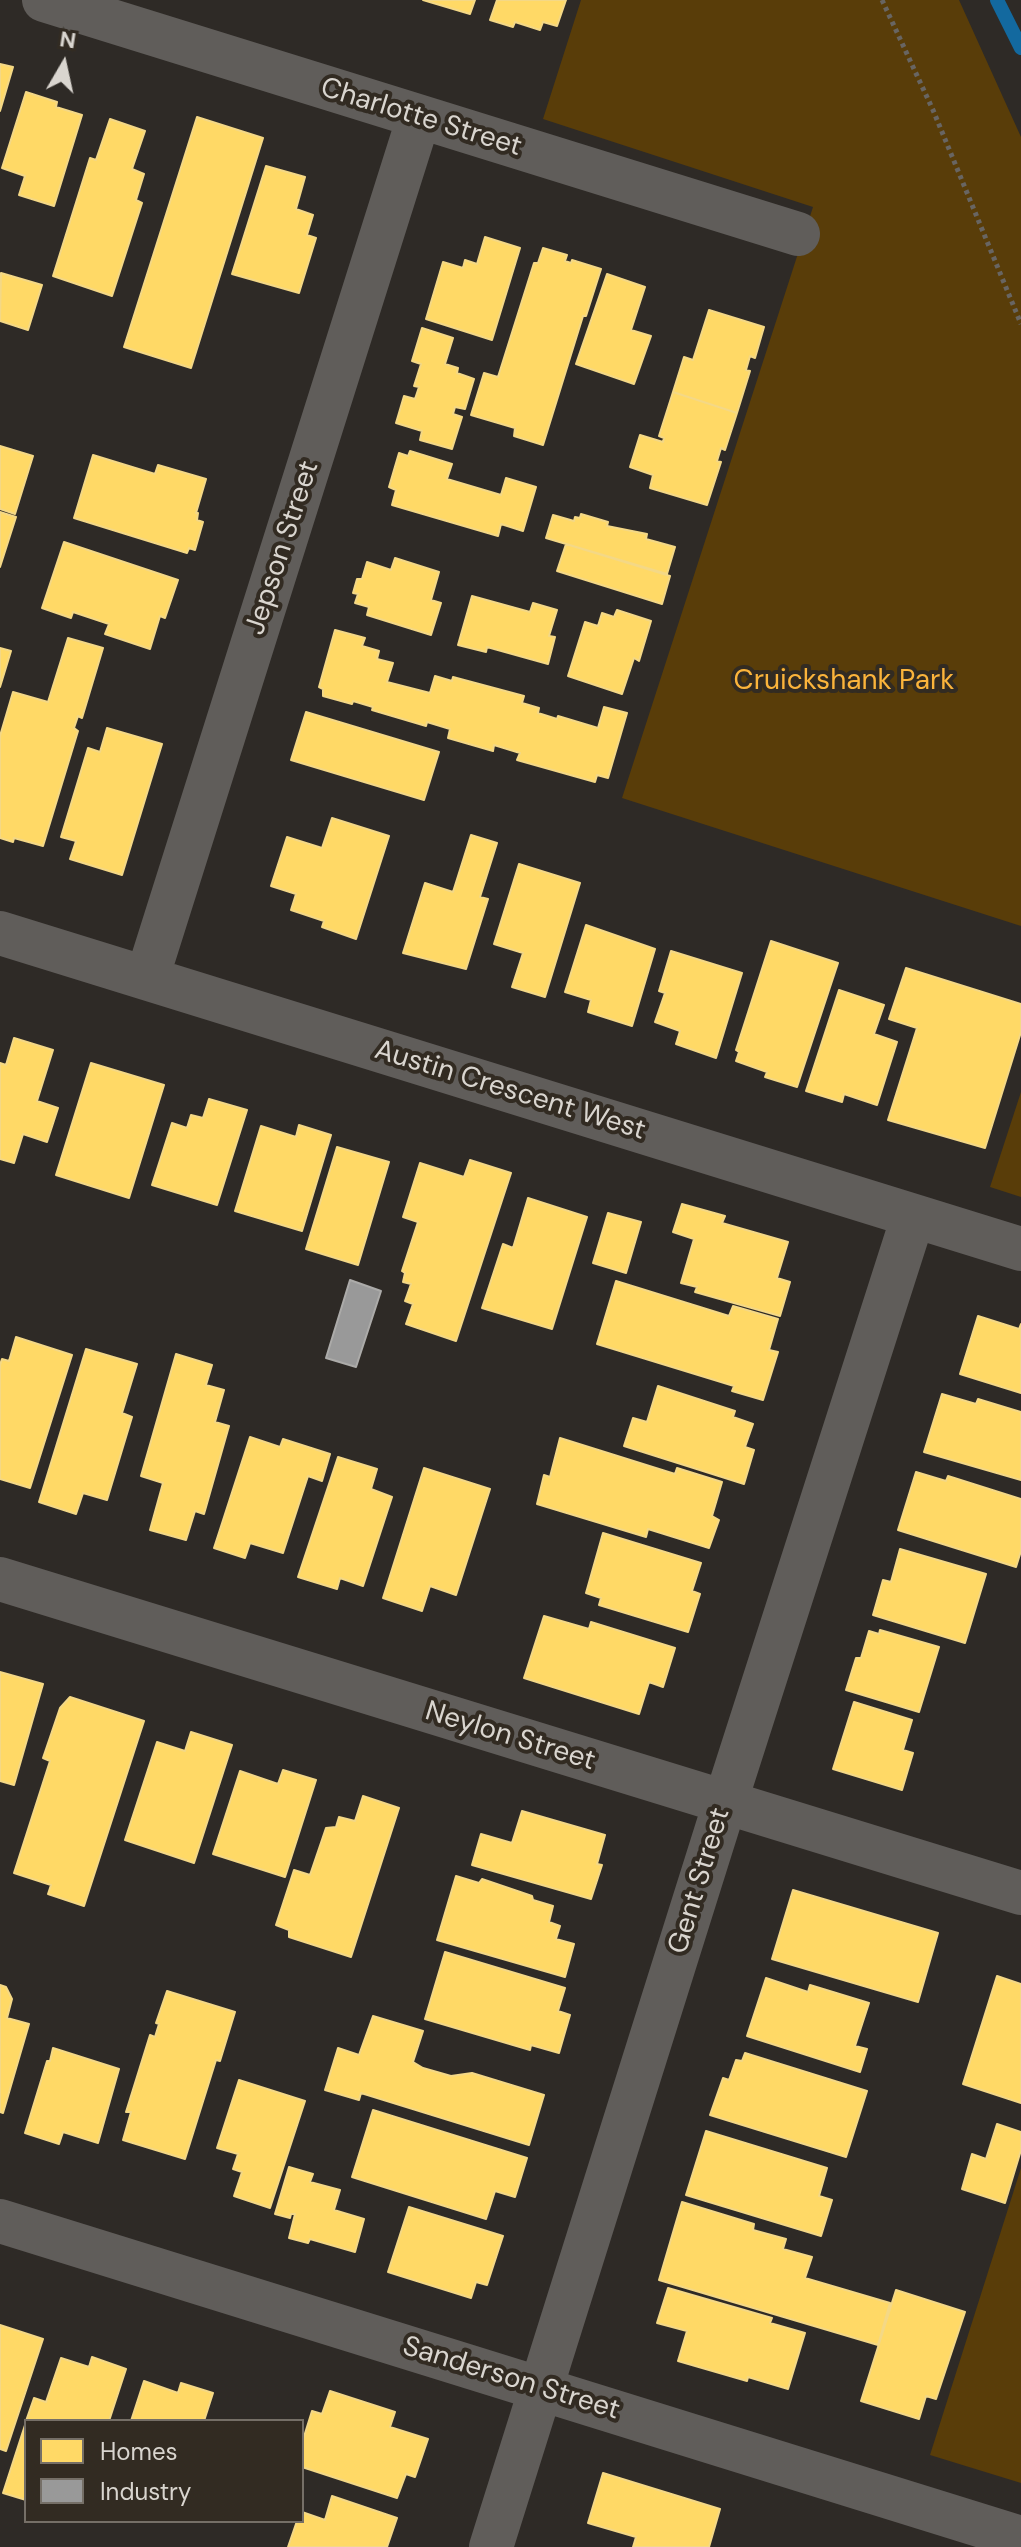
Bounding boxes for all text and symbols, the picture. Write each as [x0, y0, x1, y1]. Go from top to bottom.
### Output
north arrow [24, 24, 104, 104]
text: N [58, 24, 78, 55]
street label: Charlotte Street [316, 71, 526, 165]
street label: Jepson Street [239, 457, 327, 639]
park label: Cruickshank Park [734, 665, 954, 699]
street label: Austin Crescent West [371, 1034, 649, 1148]
street label: Neylon Street [421, 1695, 599, 1779]
street label: Gent Street [662, 1804, 738, 1958]
street label: Sanderson Street [399, 2330, 623, 2428]
legend [24, 2419, 304, 2523]
text: Homes [100, 2436, 178, 2467]
text: Industry [100, 2476, 191, 2507]

